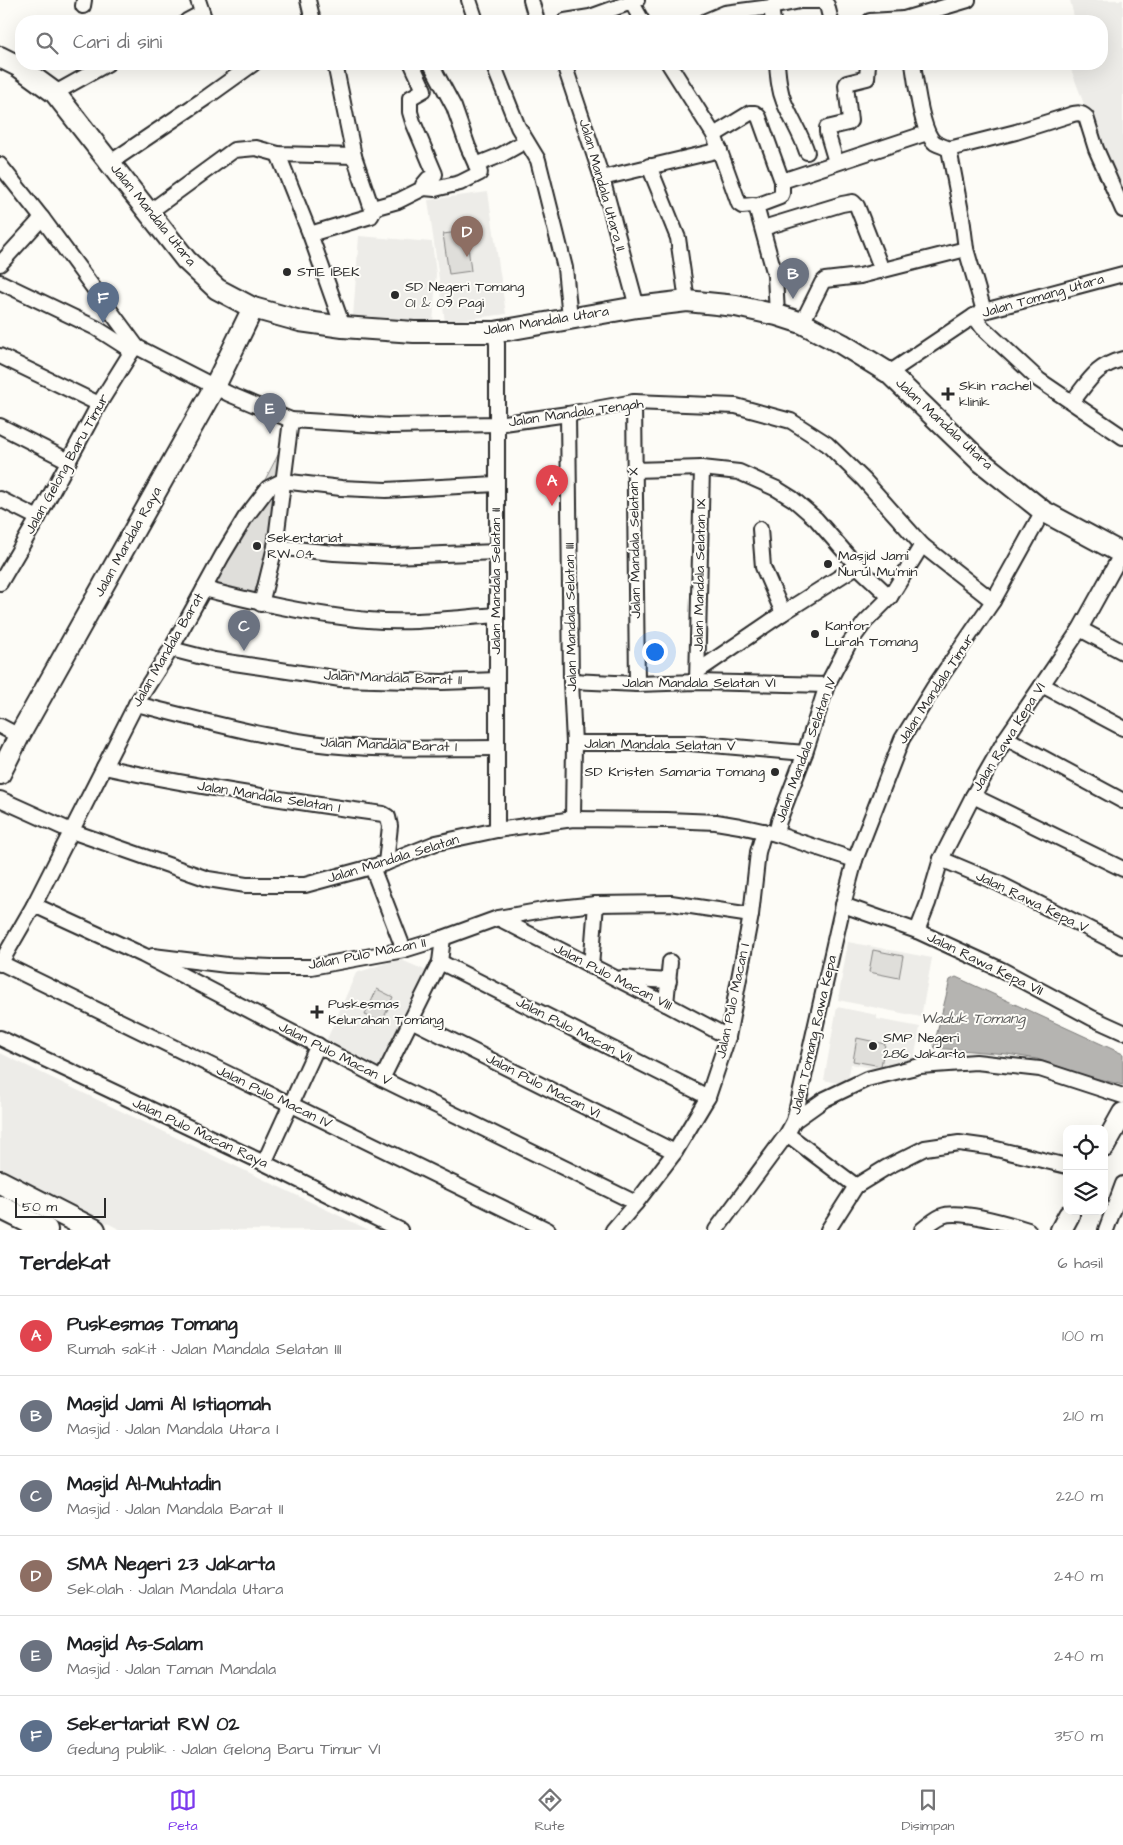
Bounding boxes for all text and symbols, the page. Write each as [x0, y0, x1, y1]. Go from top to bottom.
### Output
search box [15, 15, 1108, 70]
icon: search [33, 29, 61, 57]
text: Cari di sini [73, 29, 162, 56]
street label: Jalan Mandala Utara II [574, 117, 630, 253]
street label: Jalan Mandala Utara [105, 159, 201, 271]
pin: D [451, 216, 483, 257]
pin: B [777, 258, 809, 299]
place label: STIE IBEK [297, 262, 360, 282]
marker: STIE IBEK [281, 266, 293, 278]
street label: Jalan Tomang Utara [979, 269, 1107, 323]
place label: SD Negeri Tomang 01 & 09 Pagi [405, 277, 524, 313]
pin: F [87, 282, 119, 323]
marker: SD Negeri Tomang 01 & 09 Pagi [389, 289, 401, 301]
street label: Jalan Mandala Utara [482, 301, 610, 341]
street label: Jalan Mandala Utara [891, 373, 997, 475]
place label: Skin rachel klinik [959, 376, 1032, 412]
marker: Skin rachel klinik [941, 387, 955, 401]
street label: Jalan Gelong Baru Timur [20, 390, 114, 538]
pin: E [254, 393, 286, 434]
street label: Jalan Mandala Tengah [507, 394, 645, 432]
pin: A [536, 465, 568, 506]
street label: Jalan Mandala Selatan X [624, 467, 646, 619]
street label: Jalan Mandala Raya [89, 483, 167, 601]
street label: Jalan Mandala Selatan IX [689, 498, 711, 652]
street label: Jalan Mandala Selatan II [486, 508, 506, 654]
place label: Sekertariat RW 04 [267, 528, 343, 564]
marker: Sekertariat RW 04 [251, 540, 263, 552]
street label: Jalan Mandala Selatan III [560, 542, 582, 692]
place label: Masjid Jami Nurul Mu'min [838, 546, 918, 582]
marker: Masjid Jami Nurul Mu'min [822, 558, 834, 570]
street label: Jalan Mandala Barat [127, 589, 209, 711]
pin: C [228, 610, 260, 651]
place label: Kantor Lurah Tomang [825, 616, 918, 652]
marker: Kantor Lurah Tomang [809, 628, 821, 640]
street label: Jalan Mandala Timur [893, 630, 979, 748]
your location [642, 639, 668, 665]
street label: Jalan Mandala Barat II [323, 666, 463, 690]
street label: Jalan Mandala Selatan VI [622, 673, 776, 693]
street label: Jalan Mandala Selatan IV [770, 674, 842, 826]
street label: Jalan Rawa Kepa VI [967, 679, 1051, 795]
street label: Jalan Mandala Barat I [320, 733, 458, 757]
street label: Jalan Mandala Selatan V [584, 734, 736, 756]
place label: SD Kristen Samaria Tomang [585, 762, 765, 782]
marker: SD Kristen Samaria Tomang [769, 766, 781, 778]
street label: Jalan Mandala Selatan I [196, 776, 342, 818]
street label: Jalan Mandala Selatan [325, 829, 461, 889]
street label: Jalan Rawa Kepa V [972, 866, 1092, 938]
street label: Jalan Rawa Kepa VII [923, 927, 1047, 1001]
street label: Jalan Pulo Macan II [306, 933, 428, 975]
street label: Jalan Pulo Macan VIII [550, 938, 676, 1016]
street label: Jalan Pulo Macan I [711, 941, 755, 1061]
street label: Jalan Tomang Rawa Kepa [786, 953, 842, 1117]
street label: Jalan Pulo Macan VII [512, 992, 636, 1068]
place label: Puskesmas Kelurahan Tomang [328, 994, 444, 1030]
marker: Puskesmas Kelurahan Tomang [310, 1005, 324, 1019]
water label: Waduk Tomang [921, 1008, 1027, 1030]
street label: Jalan Pulo Macan V [275, 1017, 395, 1091]
place label: SMP Negeri 286 Jakarta [883, 1028, 965, 1064]
marker: SMP Negeri 286 Jakarta [867, 1040, 879, 1052]
street label: Jalan Pulo Macan VI [482, 1048, 604, 1124]
street label: Jalan Pulo Macan IV [213, 1060, 335, 1134]
street label: Jalan Pulo Macan Raya [129, 1093, 271, 1173]
map controls [1063, 1125, 1108, 1215]
button: locate [1063, 1125, 1108, 1170]
button: layers [1063, 1170, 1108, 1215]
scale bar [15, 1195, 106, 1218]
text: 50 m [22, 1197, 57, 1217]
text: Terdekat [20, 1248, 110, 1277]
text: 6 hasil [1058, 1252, 1103, 1274]
text: Puskesmas Tomang [67, 1311, 238, 1338]
text: A [31, 1325, 41, 1347]
text: 100 m [1062, 1325, 1103, 1347]
text: Rumah sakit · Jalan Mandala Selatan III [67, 1338, 342, 1360]
text: Masjid Jami Al Istiqomah [67, 1391, 271, 1418]
text: B [30, 1405, 42, 1427]
text: 210 m [1063, 1405, 1103, 1427]
text: Masjid · Jalan Mandala Utara I [67, 1418, 279, 1440]
text: Masjid Al-Muhtadin [67, 1471, 221, 1498]
text: C [30, 1485, 42, 1507]
text: 220 m [1056, 1485, 1103, 1507]
text: Masjid · Jalan Mandala Barat II [67, 1498, 284, 1520]
text: SMA Negeri 23 Jakarta [67, 1551, 275, 1578]
text: D [31, 1565, 41, 1587]
text: 240 m [1054, 1565, 1103, 1587]
text: Sekolah · Jalan Mandala Utara [67, 1578, 283, 1600]
text: Masjid As-Salam [67, 1631, 202, 1658]
text: E [31, 1645, 41, 1667]
text: 240 m [1054, 1645, 1103, 1667]
text: Masjid · Jalan Taman Mandala [67, 1658, 276, 1680]
text: Sekertariat RW 02 [67, 1711, 239, 1738]
text: F [30, 1725, 42, 1747]
text: 350 m [1055, 1725, 1103, 1747]
text: Gedung publik · Jalan Gelong Baru Timur VI [67, 1738, 381, 1760]
tab: Peta [168, 1786, 198, 1836]
tab: Rute [534, 1786, 565, 1836]
tab: Disimpan [901, 1786, 955, 1836]

